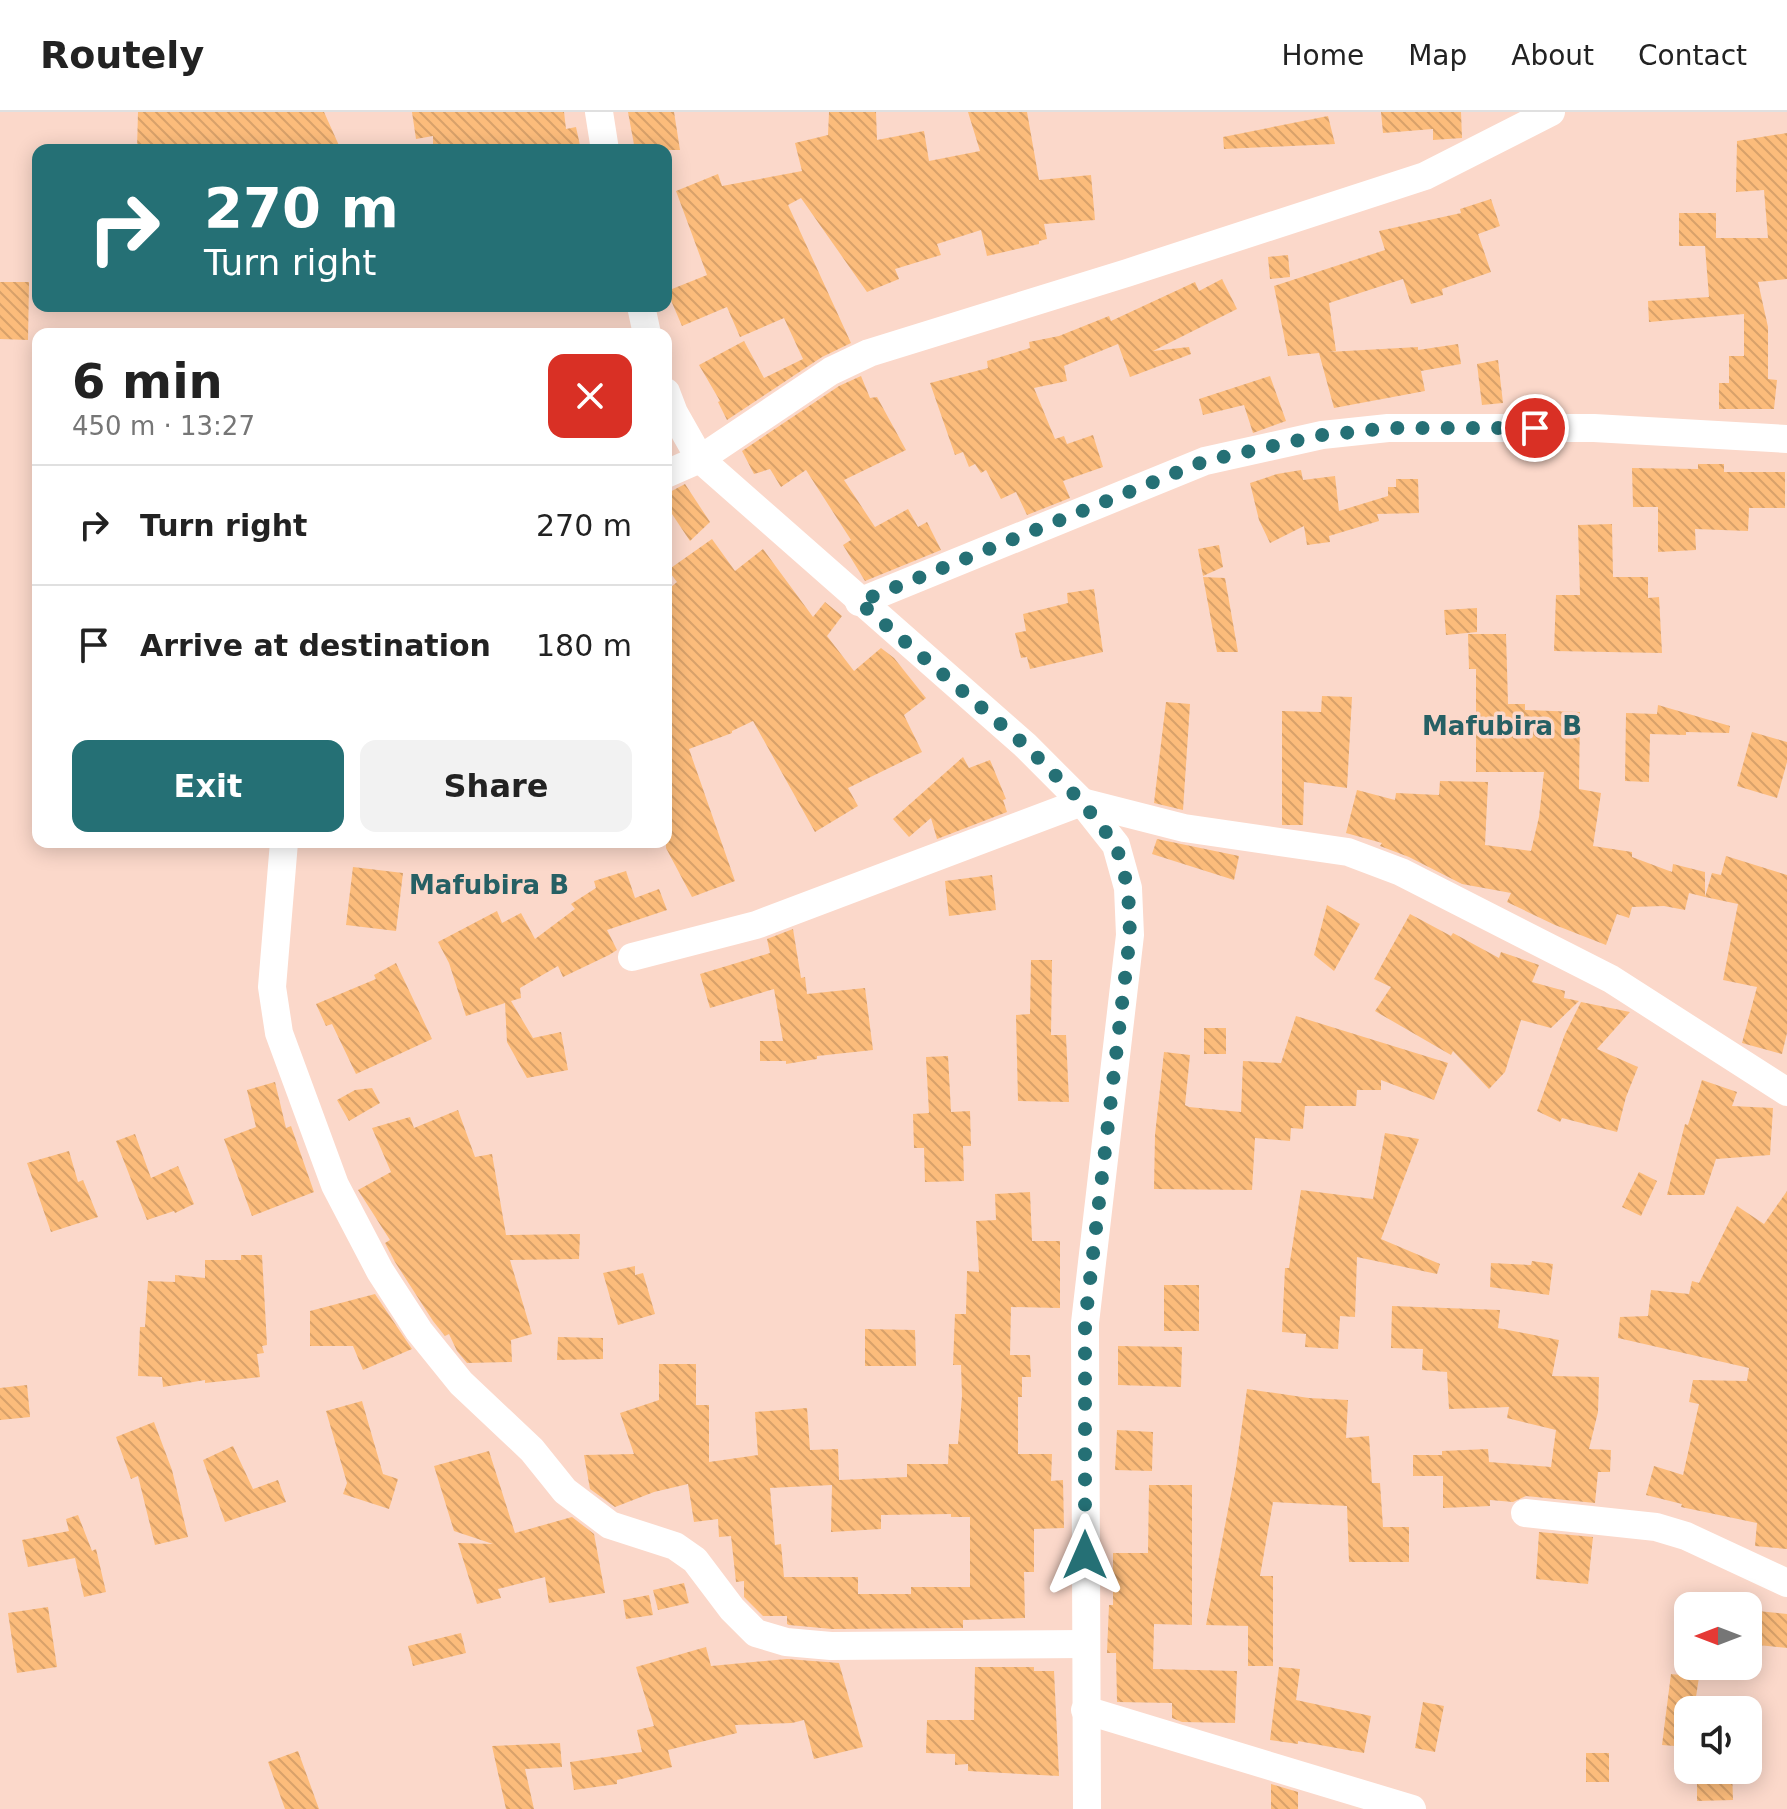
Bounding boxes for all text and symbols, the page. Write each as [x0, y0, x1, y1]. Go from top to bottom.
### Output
text: Routely [40, 33, 204, 77]
text: Home [1281, 39, 1364, 72]
text: Map [1408, 39, 1467, 72]
text: About [1511, 39, 1594, 72]
text: Contact [1638, 39, 1747, 72]
text: 270 m [204, 175, 399, 240]
icon: right [72, 176, 176, 280]
text: Turn right [204, 242, 376, 283]
text: 6 min [72, 353, 223, 409]
button: close [548, 354, 632, 438]
pin [1501, 394, 1569, 462]
icon: arrive [1513, 406, 1557, 450]
text: 450 m · 13:27 [72, 411, 255, 441]
icon: right [72, 503, 116, 547]
text: Turn right [140, 508, 307, 543]
text: 270 m [536, 508, 632, 543]
icon: arrive [72, 623, 116, 667]
text: Arrive at destination [140, 628, 491, 663]
text: 180 m [536, 628, 632, 663]
district label: Mafubira B [1422, 711, 1582, 741]
button: Exit [72, 740, 344, 832]
button: Share [360, 740, 632, 832]
district label: Mafubira B [409, 870, 569, 900]
position arrow [1043, 1513, 1127, 1597]
north arrow [1674, 1592, 1762, 1680]
map controls [1674, 1592, 1762, 1784]
button: sound [1674, 1696, 1762, 1784]

